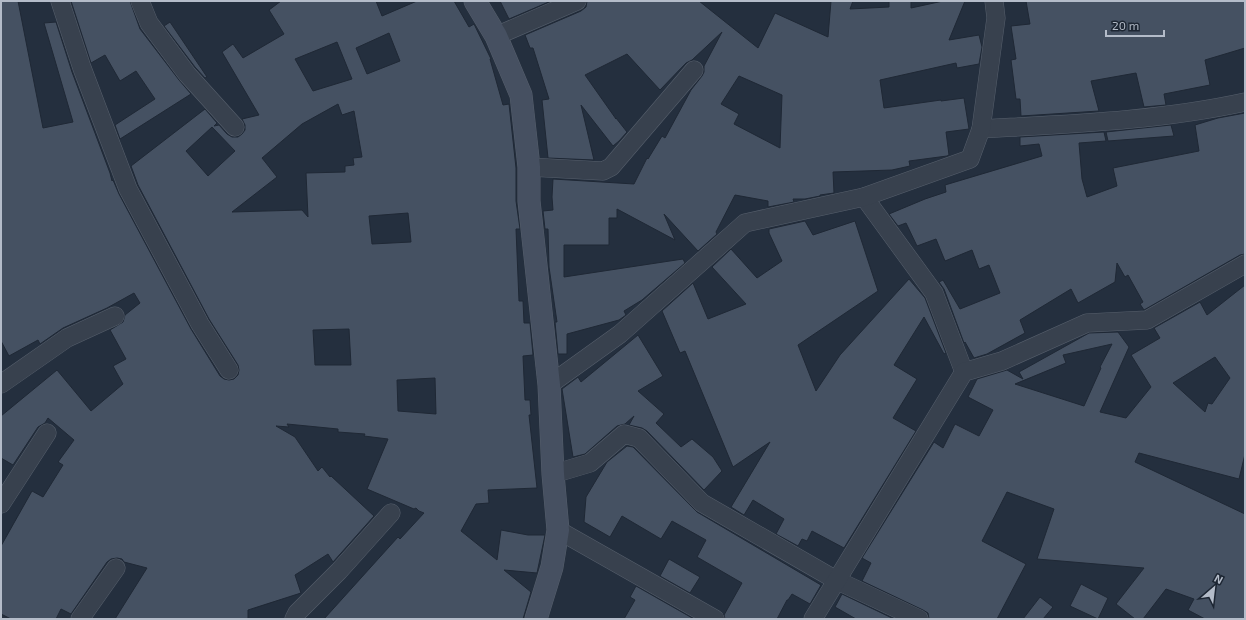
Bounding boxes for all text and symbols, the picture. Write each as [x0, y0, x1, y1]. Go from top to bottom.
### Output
scale bar [1106, 12, 1164, 38]
text: 20 m [1112, 18, 1139, 32]
north arrow [1194, 568, 1234, 608]
text: N [1212, 571, 1226, 586]

